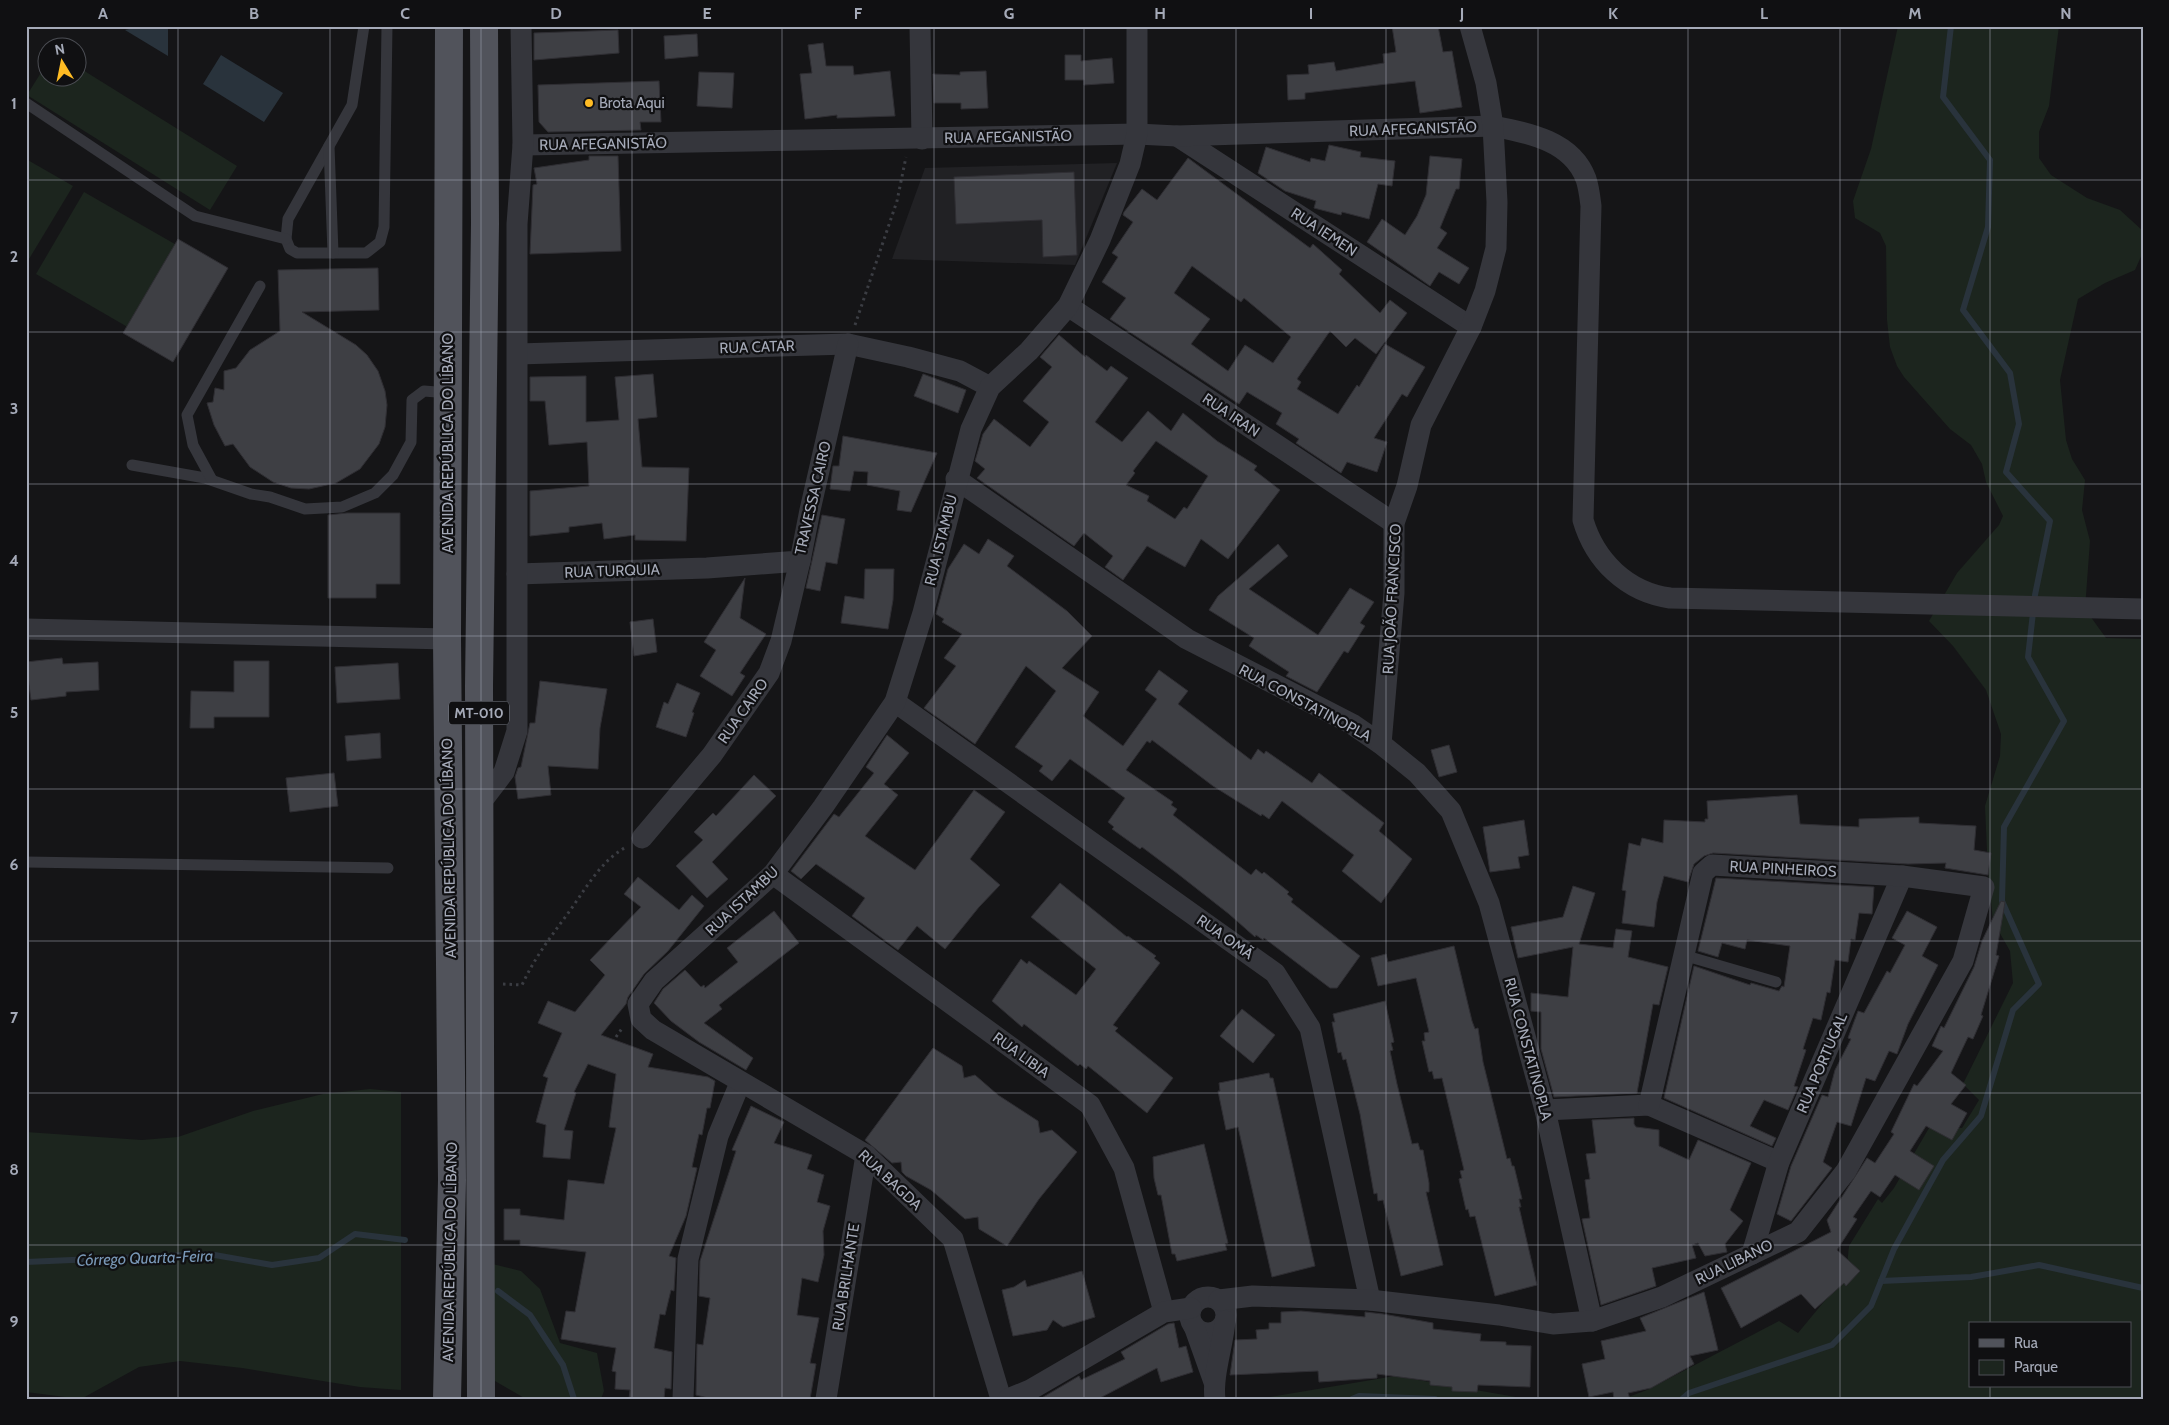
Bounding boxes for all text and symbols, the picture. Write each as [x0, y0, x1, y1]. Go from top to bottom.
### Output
text: A [98, 4, 108, 23]
text: B [249, 4, 259, 23]
text: C [400, 4, 410, 23]
text: D [550, 4, 562, 23]
text: E [702, 4, 712, 23]
text: F [854, 4, 863, 23]
text: G [1004, 4, 1014, 23]
text: H [1154, 4, 1166, 23]
text: I [1309, 4, 1313, 23]
text: J [1459, 4, 1464, 23]
text: K [1608, 4, 1618, 23]
text: L [1760, 4, 1768, 23]
text: M [1908, 4, 1922, 23]
text: N [2060, 4, 2072, 23]
north arrow [38, 38, 88, 88]
text: N [53, 39, 66, 59]
text: 1 [11, 94, 17, 113]
place label: Brota Aqui [599, 94, 665, 112]
marker: Brota Aqui [583, 97, 595, 109]
street label: RUA AFEGANISTÃO [1349, 118, 1477, 140]
street label: RUA AFEGANISTÃO [944, 127, 1072, 147]
street label: RUA AFEGANISTÃO [539, 134, 667, 154]
street label: RUA IEMEN [1287, 204, 1361, 260]
text: 2 [10, 247, 18, 266]
street label: AVENIDA REPÚBLICA DO LÍBANO [438, 333, 457, 553]
street label: RUA CATAR [719, 337, 795, 357]
street label: RUA IRAN [1199, 389, 1263, 441]
text: 3 [10, 399, 18, 418]
street label: TRAVESSA CAIRO [791, 439, 835, 557]
street label: RUA ISTAMBU [921, 493, 961, 587]
street label: RUA JOÃO FRANCISCO [1379, 523, 1405, 675]
text: 4 [9, 551, 19, 570]
street label: RUA TURQUIA [564, 560, 661, 582]
street label: RUA CONSTATINOPLA [1236, 661, 1375, 746]
street label: RUA CAIRO [714, 675, 772, 747]
road number: MT-010 [449, 701, 509, 724]
text: 5 [10, 703, 18, 722]
street label: AVENIDA REPÚBLICA DO LÍBANO [437, 738, 460, 958]
text: 6 [10, 855, 19, 874]
street label: RUA PINHEIROS [1729, 857, 1837, 881]
street label: RUA ISTAMBU [702, 863, 782, 939]
street label: RUA OMÃ [1193, 911, 1257, 963]
street label: RUA CONSTATINOPLA [1500, 976, 1556, 1123]
text: 7 [10, 1008, 19, 1027]
street label: RUA PORTUGAL [1793, 1010, 1851, 1116]
street label: RUA LIBIA [989, 1028, 1053, 1082]
street label: AVENIDA REPÚBLICA DO LÍBANO [438, 1142, 461, 1362]
street label: RUA BAGDA [854, 1146, 926, 1214]
text: 8 [9, 1160, 19, 1179]
street label: RUA BRILHANTE [829, 1222, 863, 1332]
street label: RUA LIBANO [1692, 1236, 1776, 1288]
water label: Córrego Quarta-Feira [76, 1246, 214, 1270]
text: 9 [10, 1312, 19, 1331]
legend [1969, 1322, 2132, 1388]
text: Rua [2014, 1334, 2039, 1352]
text: Parque [2014, 1358, 2058, 1376]

